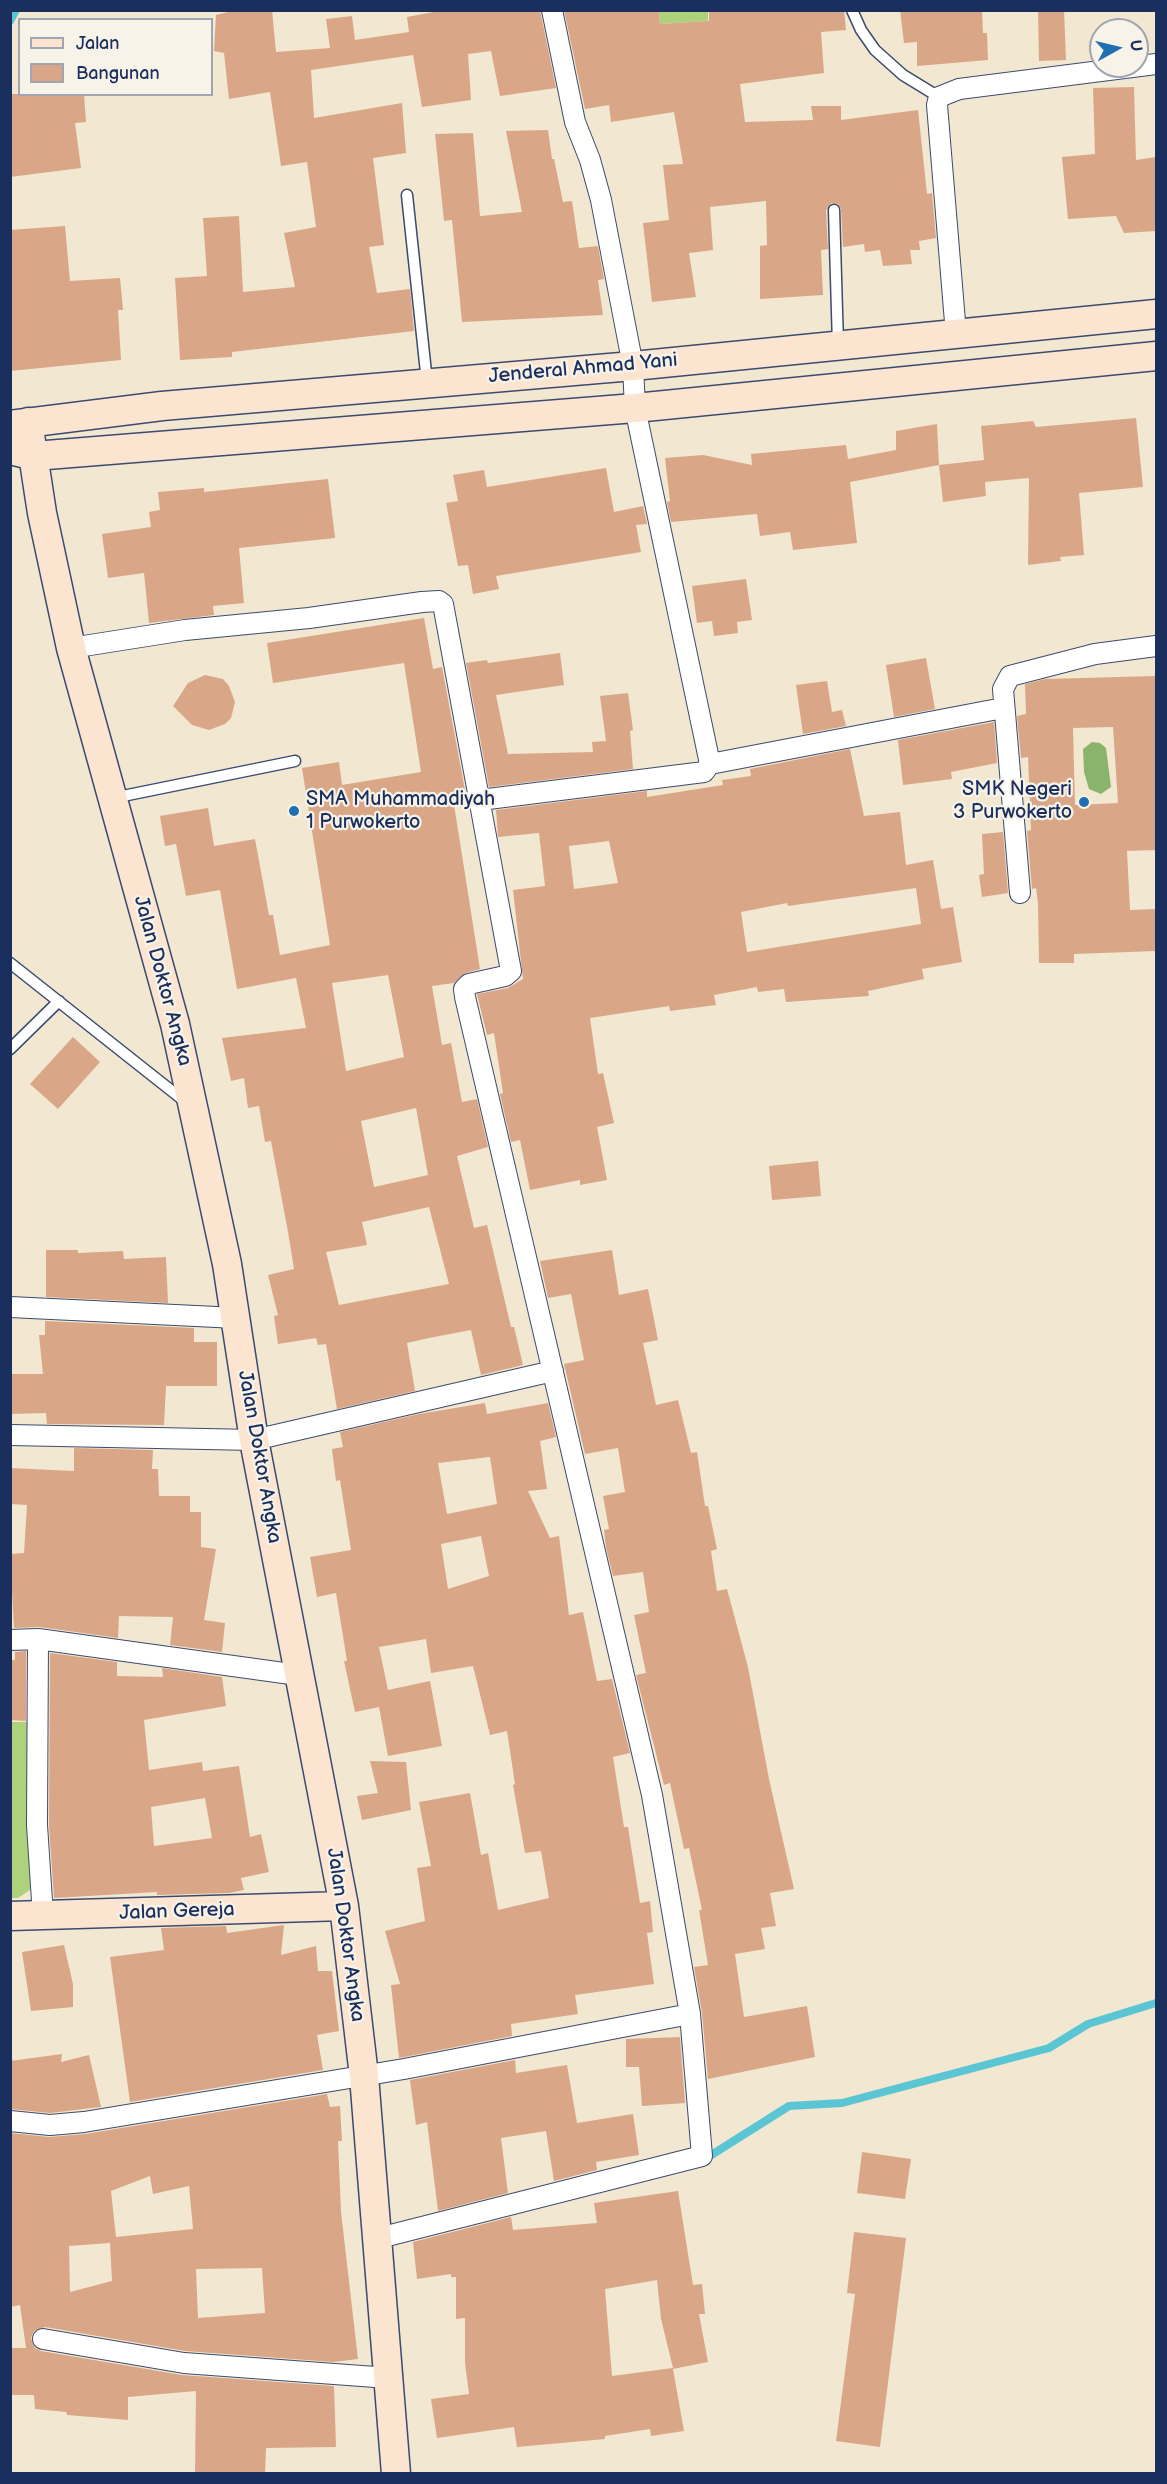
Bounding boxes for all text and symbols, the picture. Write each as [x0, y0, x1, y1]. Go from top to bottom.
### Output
legend [18, 18, 213, 96]
north arrow [1089, 18, 1149, 78]
text: Jalan [76, 33, 119, 54]
text: U [1125, 39, 1146, 53]
text: Bangunan [76, 63, 160, 84]
street label: Jenderal Ahmad Yani [487, 349, 679, 389]
place label: SMK Negeri 3 Purwokerto [953, 778, 1072, 825]
place label: SMA Muhammadiyah 1 Purwokerto [306, 788, 495, 835]
marker: SMK Negeri 3 Purwokerto [1077, 795, 1091, 809]
marker: SMA Muhammadiyah 1 Purwokerto [287, 804, 301, 818]
street label: Jalan Doktor Angka [128, 893, 196, 1069]
street label: Jalan Doktor Angka [232, 1369, 286, 1545]
street label: Jalan Doktor Angka [321, 1847, 369, 2023]
street label: Jalan Gereja [119, 1898, 235, 1926]

